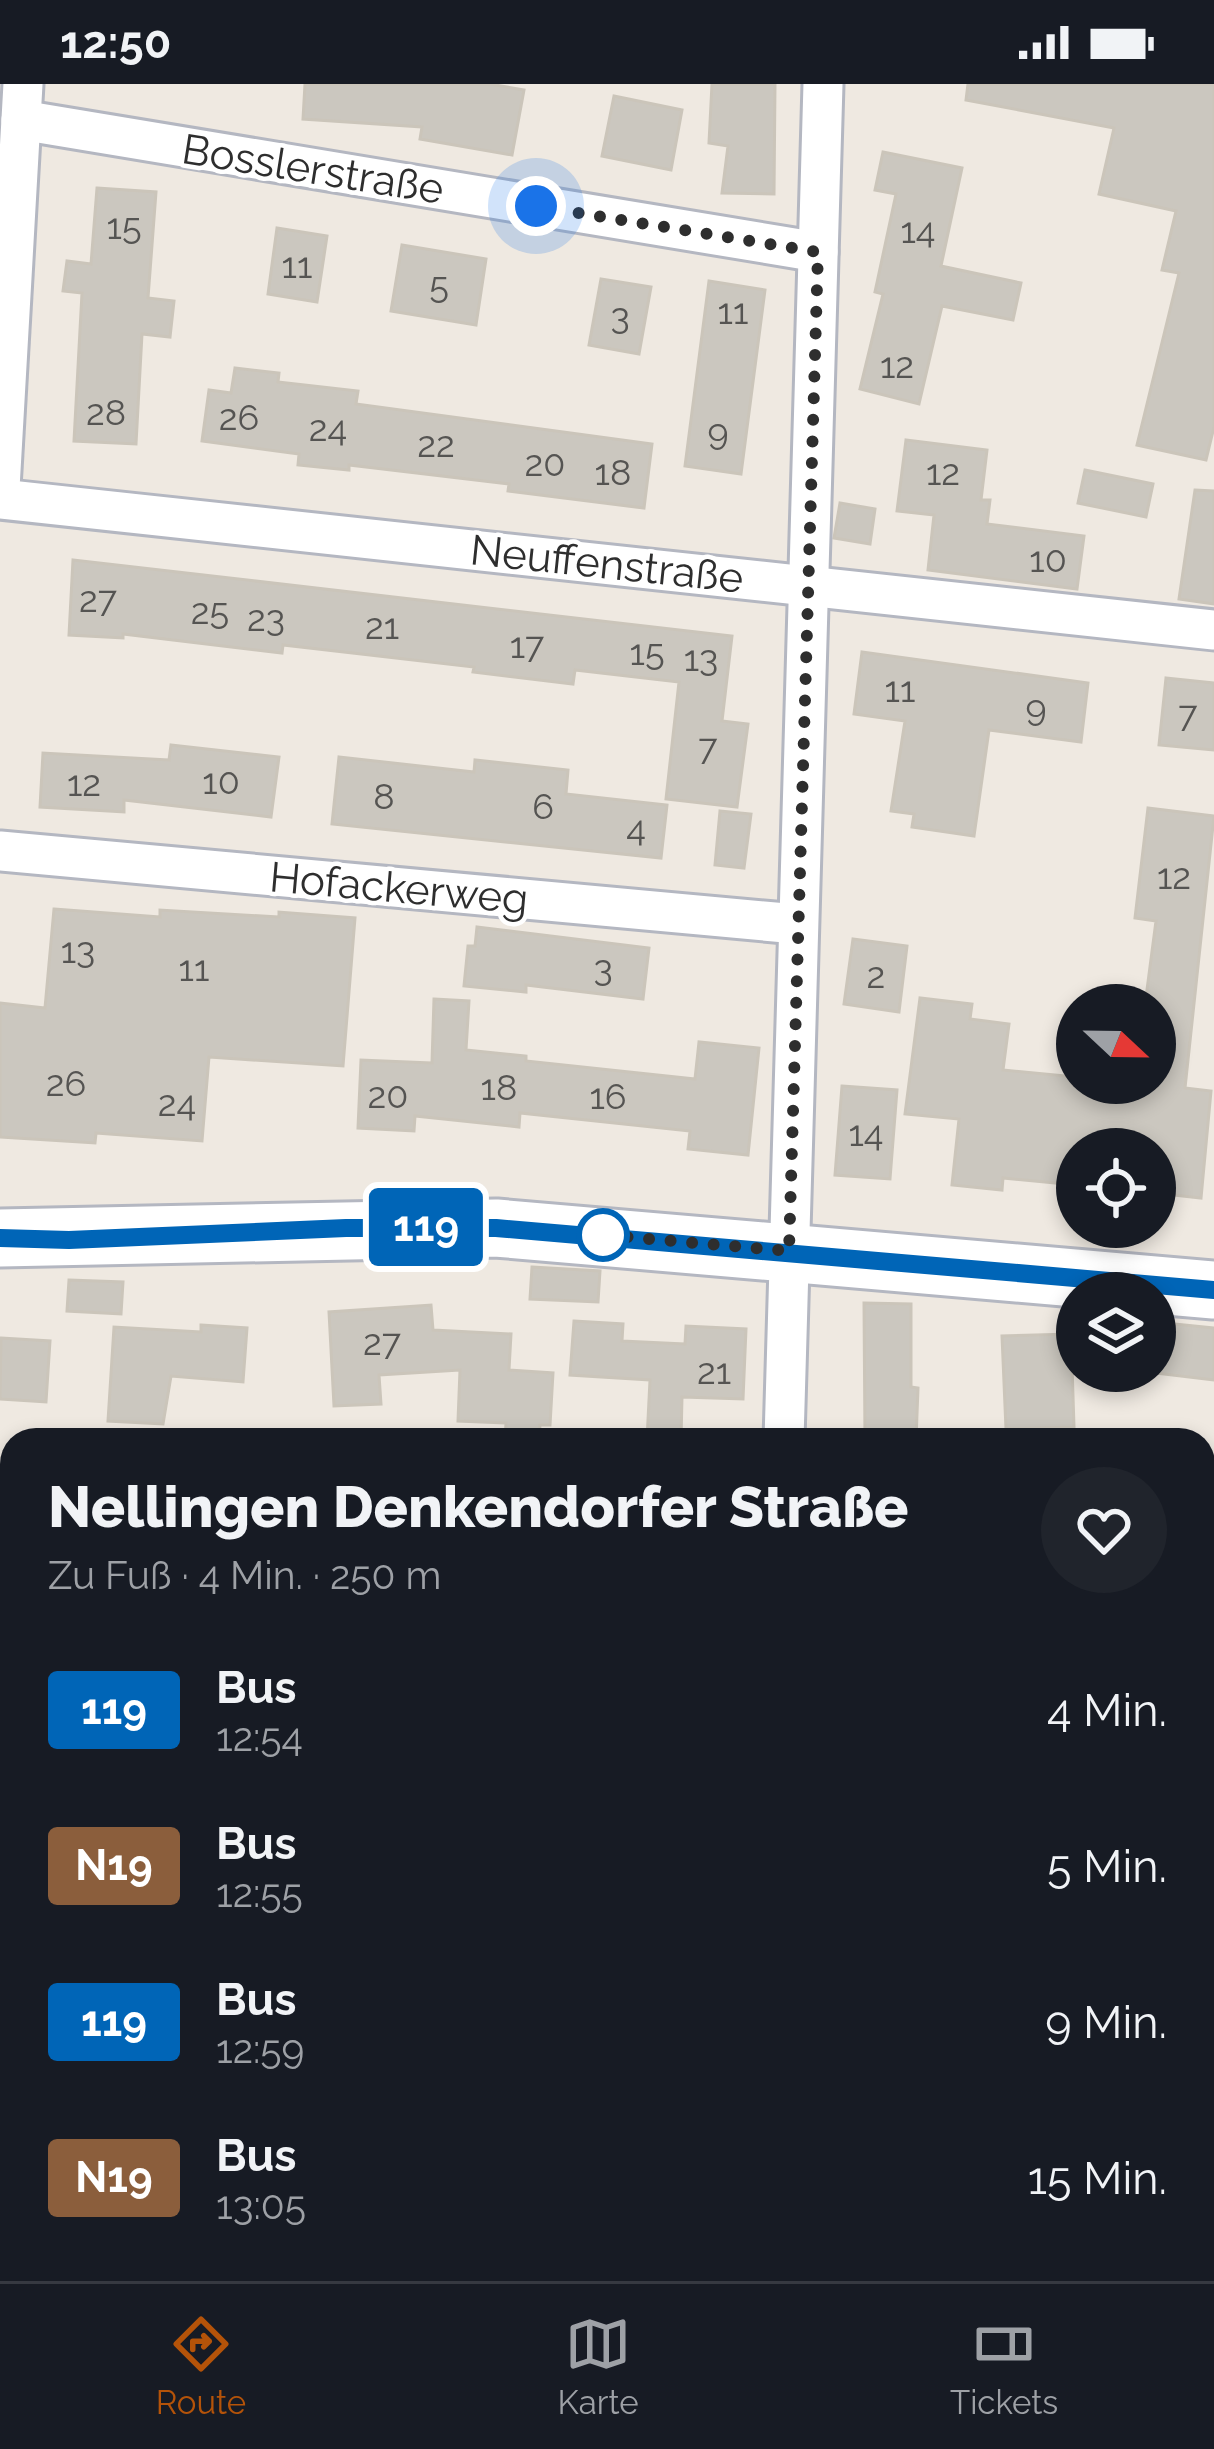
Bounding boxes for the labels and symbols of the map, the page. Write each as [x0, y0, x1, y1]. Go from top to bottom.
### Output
street label: Bosslerstraße [179, 124, 447, 214]
your location [506, 176, 566, 236]
house number: 15 [106, 205, 142, 247]
house number: 14 [900, 209, 936, 251]
house number: 11 [282, 244, 312, 286]
house number: 5 [429, 264, 449, 306]
house number: 11 [718, 290, 748, 332]
house number: 3 [610, 295, 630, 337]
house number: 12 [880, 344, 914, 386]
house number: 28 [86, 391, 126, 433]
house number: 26 [219, 396, 259, 438]
house number: 24 [309, 407, 347, 449]
house number: 9 [707, 410, 729, 452]
house number: 22 [417, 423, 455, 465]
house number: 20 [525, 442, 565, 484]
house number: 18 [595, 451, 631, 493]
house number: 12 [926, 451, 960, 493]
street label: Neuffenstraße [468, 525, 746, 603]
house number: 10 [1029, 538, 1067, 580]
house number: 27 [79, 578, 117, 620]
house number: 25 [191, 590, 229, 632]
house number: 23 [247, 597, 285, 639]
house number: 21 [365, 605, 399, 647]
house number: 17 [510, 624, 544, 666]
house number: 15 [629, 631, 665, 673]
house number: 13 [684, 637, 718, 679]
house number: 11 [885, 668, 915, 710]
house number: 9 [1025, 686, 1047, 728]
house number: 7 [1178, 693, 1198, 735]
house number: 7 [698, 726, 718, 768]
house number: 10 [202, 760, 240, 802]
house number: 12 [67, 762, 101, 804]
house number: 8 [373, 775, 395, 817]
house number: 6 [532, 785, 554, 827]
house number: 4 [626, 807, 646, 849]
street label: Hofackerweg [268, 852, 530, 924]
house number: 12 [1157, 855, 1191, 897]
house number: 13 [61, 929, 95, 971]
house number: 11 [179, 947, 209, 989]
house number: 3 [593, 947, 613, 989]
house number: 2 [867, 954, 885, 996]
north arrow [1056, 984, 1176, 1104]
house number: 26 [46, 1062, 86, 1104]
house number: 18 [481, 1066, 517, 1108]
house number: 20 [368, 1074, 408, 1116]
house number: 16 [589, 1075, 627, 1117]
house number: 24 [158, 1082, 196, 1124]
house number: 14 [848, 1112, 884, 1154]
line badge: 119 [357, 1188, 495, 1266]
unlabelled marker [578, 1210, 628, 1260]
house number: 27 [363, 1321, 401, 1363]
house number: 21 [697, 1350, 731, 1392]

